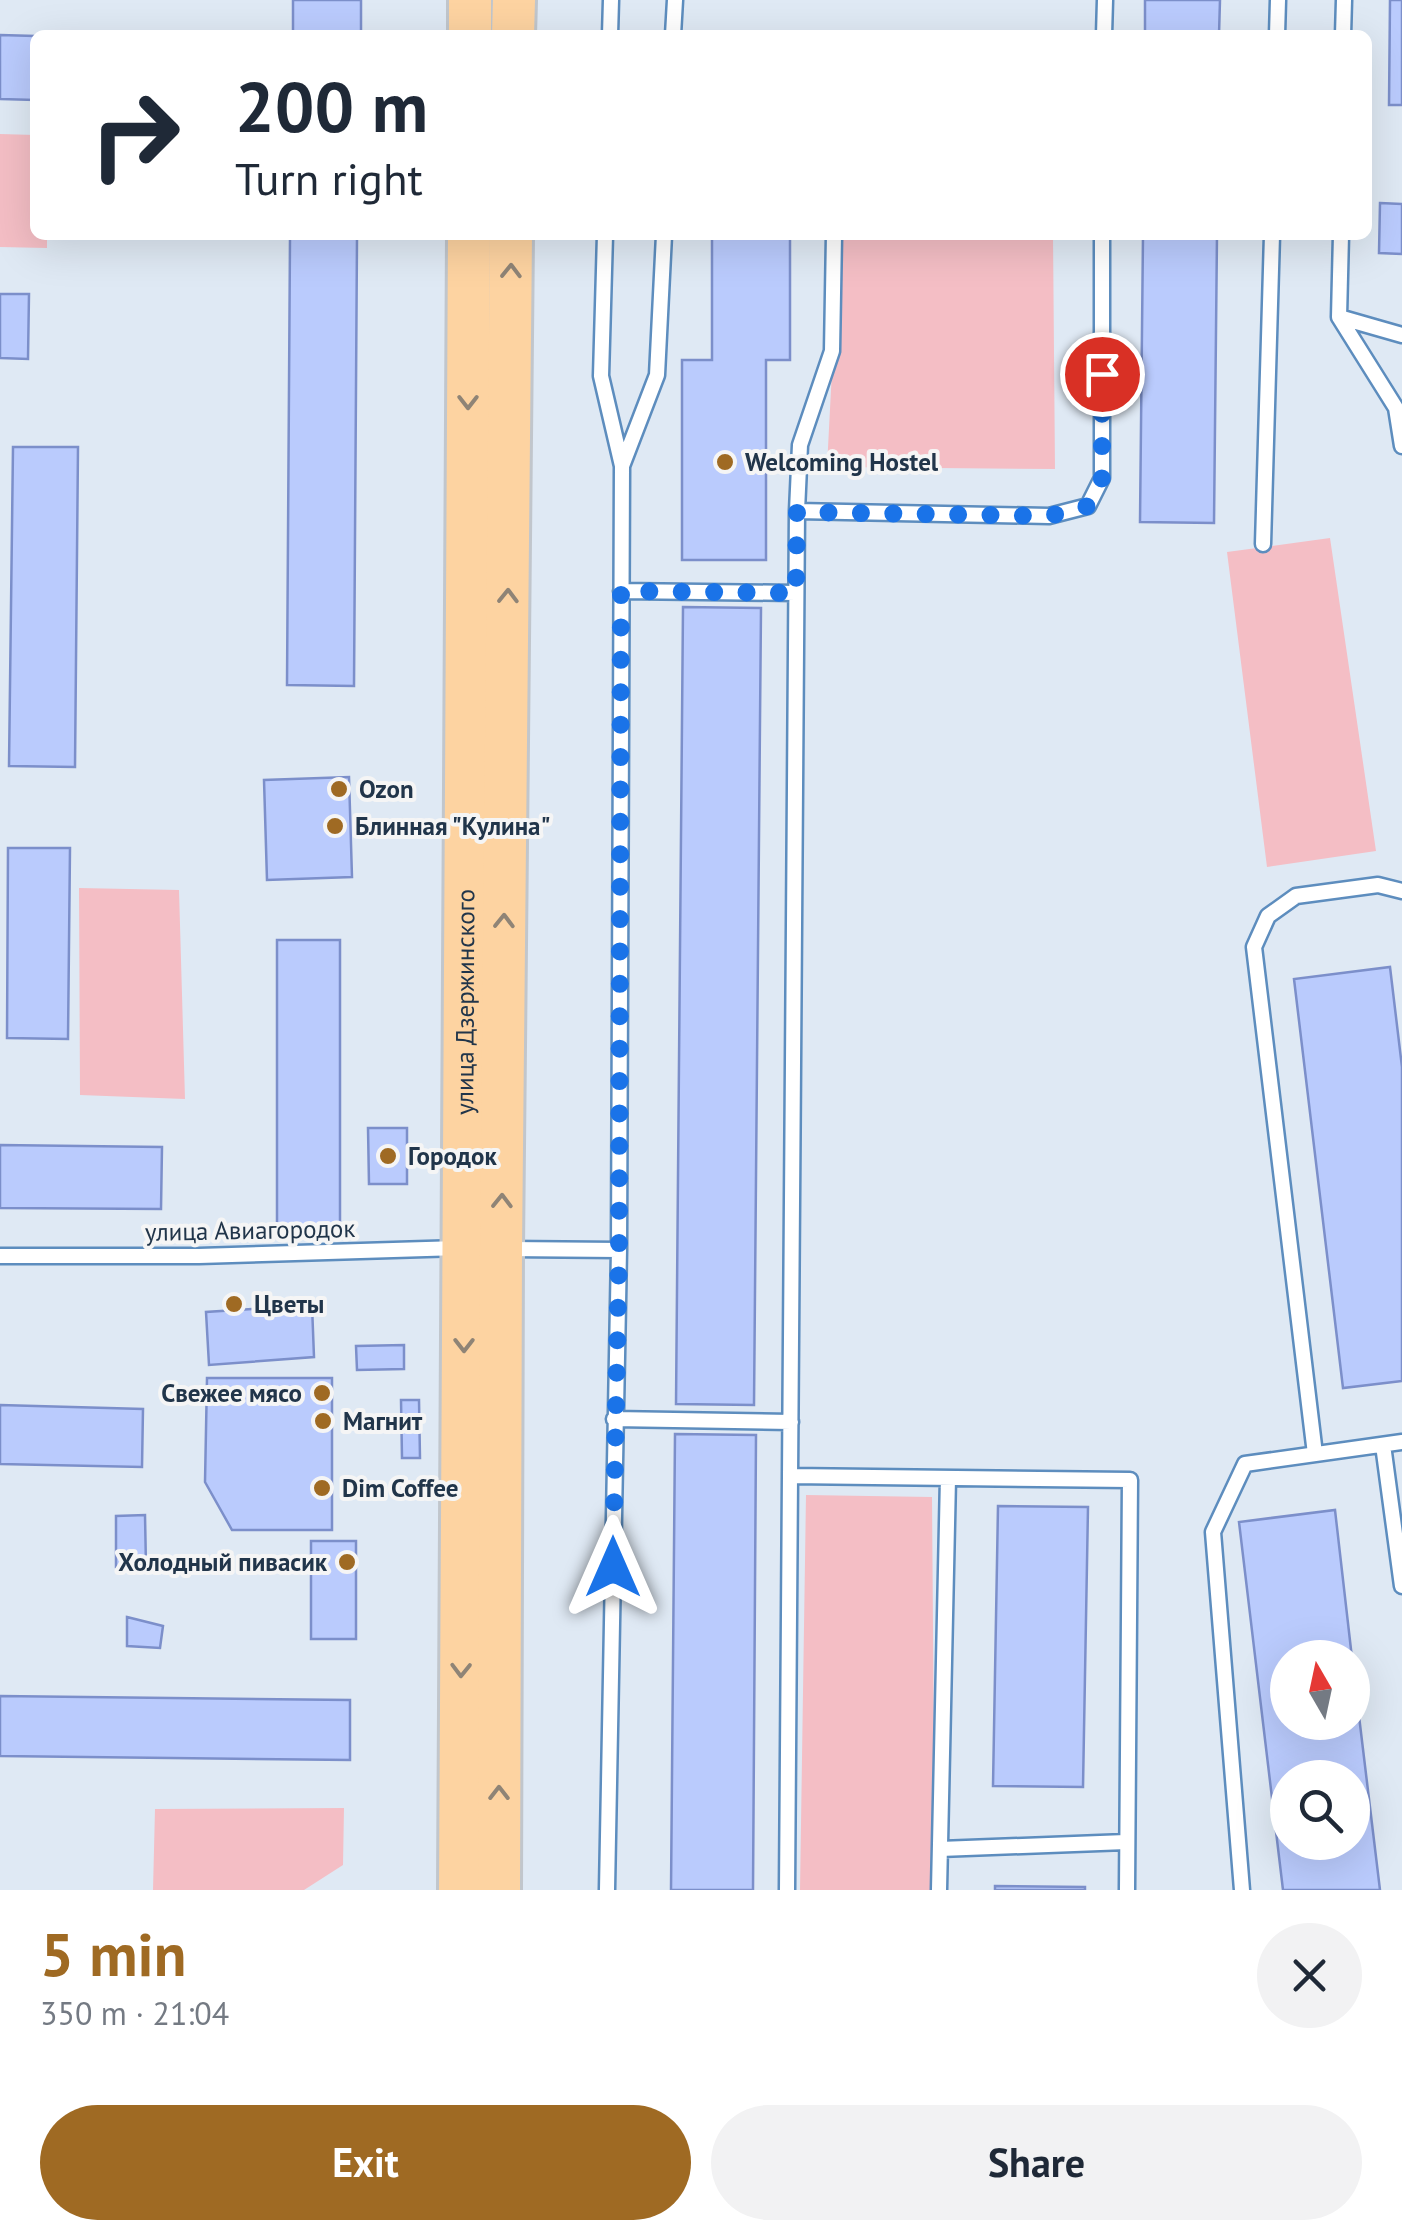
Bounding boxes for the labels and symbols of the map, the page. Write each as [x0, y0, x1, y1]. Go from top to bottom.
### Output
one-way arrow [500, 262, 522, 278]
pin [1060, 332, 1145, 417]
one-way arrow [457, 396, 479, 411]
place label: Welcoming Hostel [745, 446, 939, 478]
marker: Welcoming Hostel [714, 451, 736, 473]
one-way arrow [497, 587, 518, 603]
place label: Ozon [359, 773, 414, 805]
marker: Ozon [328, 778, 350, 800]
place label: Блинная "Кулина" [355, 810, 551, 842]
marker: Блинная "Кулина" [324, 815, 346, 837]
street label: улица Дзержинского [448, 889, 481, 1115]
one-way arrow [493, 912, 515, 928]
place label: Городок [408, 1140, 497, 1172]
marker: Городок [377, 1145, 399, 1167]
one-way arrow [491, 1193, 512, 1209]
street label: улица Авиагородок [144, 1212, 356, 1248]
place label: Цветы [254, 1288, 324, 1320]
marker: Цветы [223, 1293, 245, 1315]
one-way arrow [453, 1338, 474, 1354]
place label: Свежее мясо [161, 1377, 302, 1409]
marker: Свежее мясо [311, 1382, 333, 1404]
place label: Магнит [343, 1405, 423, 1437]
marker: Магнит [312, 1410, 334, 1432]
place label: Dim Coffee [342, 1472, 458, 1504]
marker: Dim Coffee [311, 1477, 333, 1499]
position arrow [561, 1515, 665, 1619]
place label: Холодный пивасик [118, 1546, 328, 1578]
marker: Холодный пивасик [336, 1551, 358, 1573]
north arrow [1270, 1640, 1370, 1740]
one-way arrow [450, 1663, 471, 1679]
one-way arrow [489, 1784, 510, 1800]

